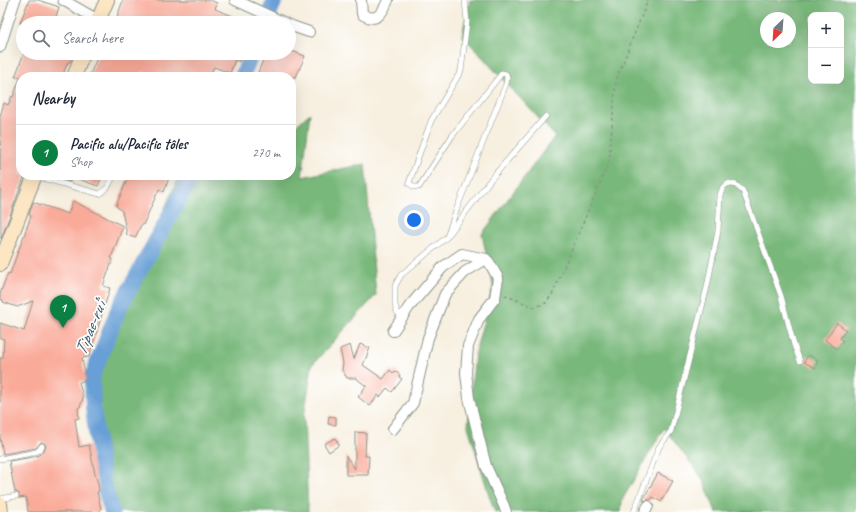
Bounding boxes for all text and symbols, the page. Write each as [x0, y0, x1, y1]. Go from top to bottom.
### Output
north arrow [760, 12, 796, 48]
map controls [808, 12, 844, 84]
button: + [808, 12, 844, 48]
search box [16, 16, 296, 60]
icon: search [30, 27, 52, 49]
text: Search here [62, 29, 123, 48]
button: − [808, 48, 844, 84]
text: Nearby [32, 88, 75, 109]
text: Pacific alu/Pacific tôles [70, 135, 188, 154]
text: 1 [42, 145, 48, 161]
text: 270 m [252, 145, 280, 161]
text: Shop [70, 154, 92, 170]
your location [404, 210, 424, 230]
water label: Tipae-ru’i [69, 294, 112, 358]
pin: 1 [50, 295, 76, 328]

